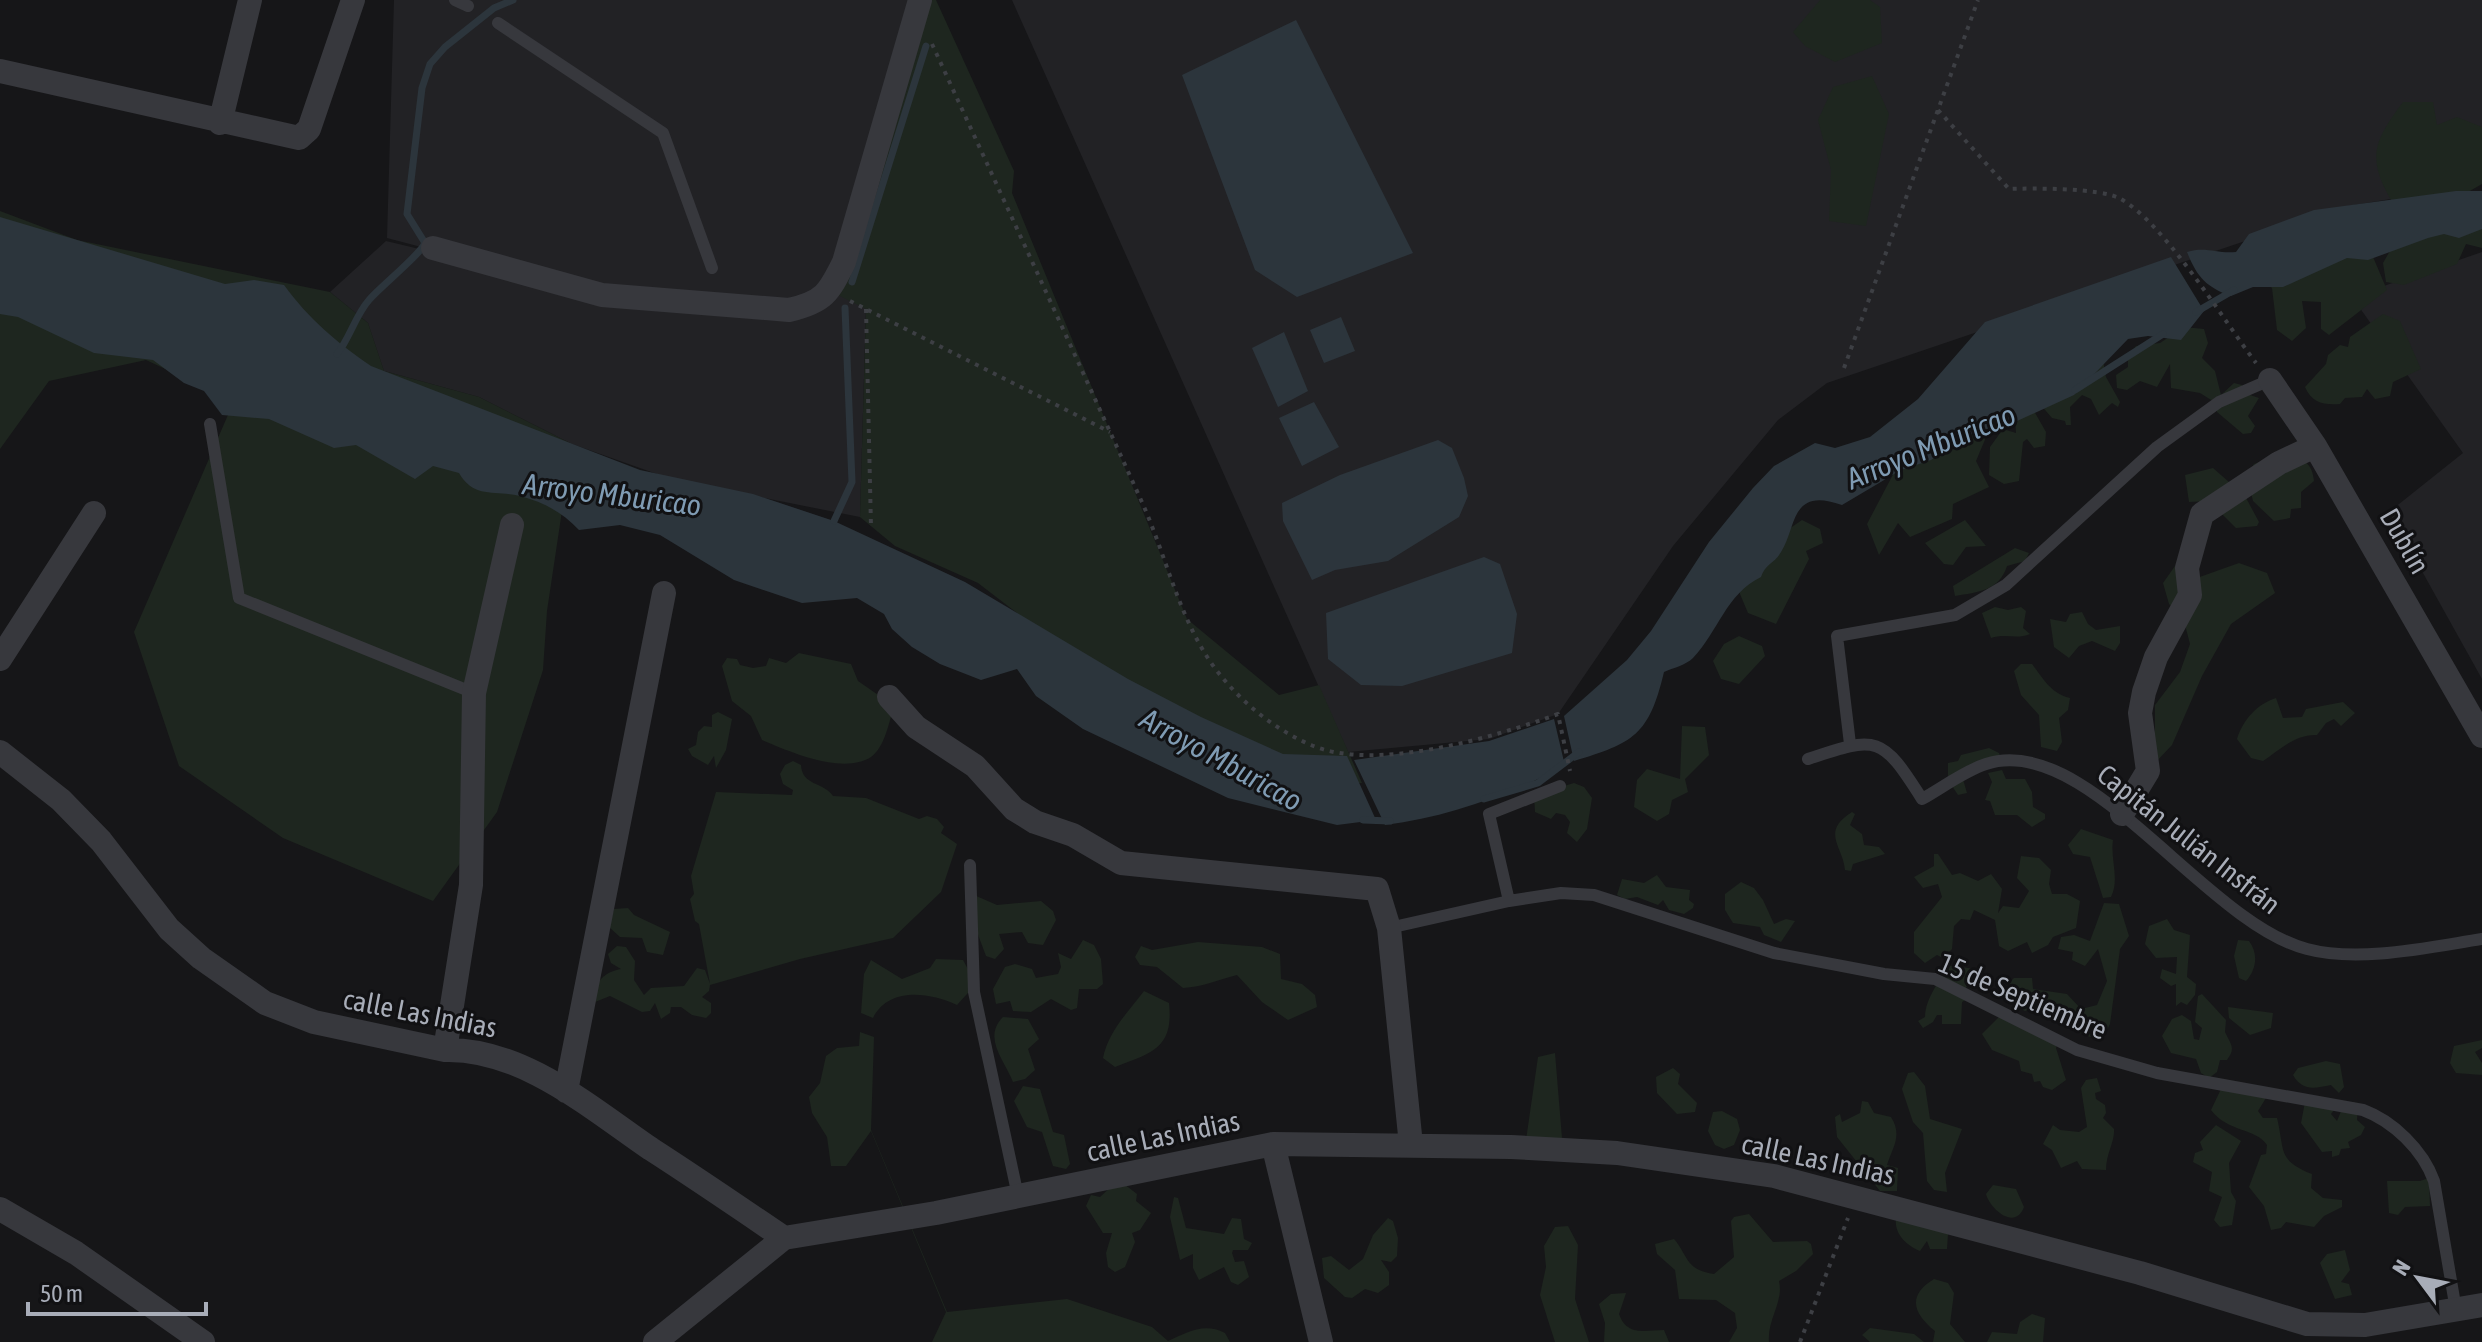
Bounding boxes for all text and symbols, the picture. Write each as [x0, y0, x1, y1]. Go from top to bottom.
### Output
water label: Arroyo Mburicao [1840, 397, 2020, 496]
water label: Arroyo Mburicao [520, 466, 703, 522]
street label: Dublín [2374, 503, 2436, 579]
water label: Arroyo Mburicao [1134, 700, 1308, 817]
street label: Capitán Julián Insfrán [2091, 758, 2287, 920]
street label: 15 de Septiembre [1934, 946, 2112, 1046]
street label: calle Las Indias [341, 982, 499, 1044]
street label: calle Las Indias [1084, 1104, 1242, 1168]
street label: calle Las Indias [1739, 1127, 1897, 1191]
north arrow [2378, 1238, 2458, 1318]
text: N [2387, 1255, 2416, 1280]
scale bar [28, 1266, 206, 1316]
text: 50 m [40, 1280, 83, 1307]

